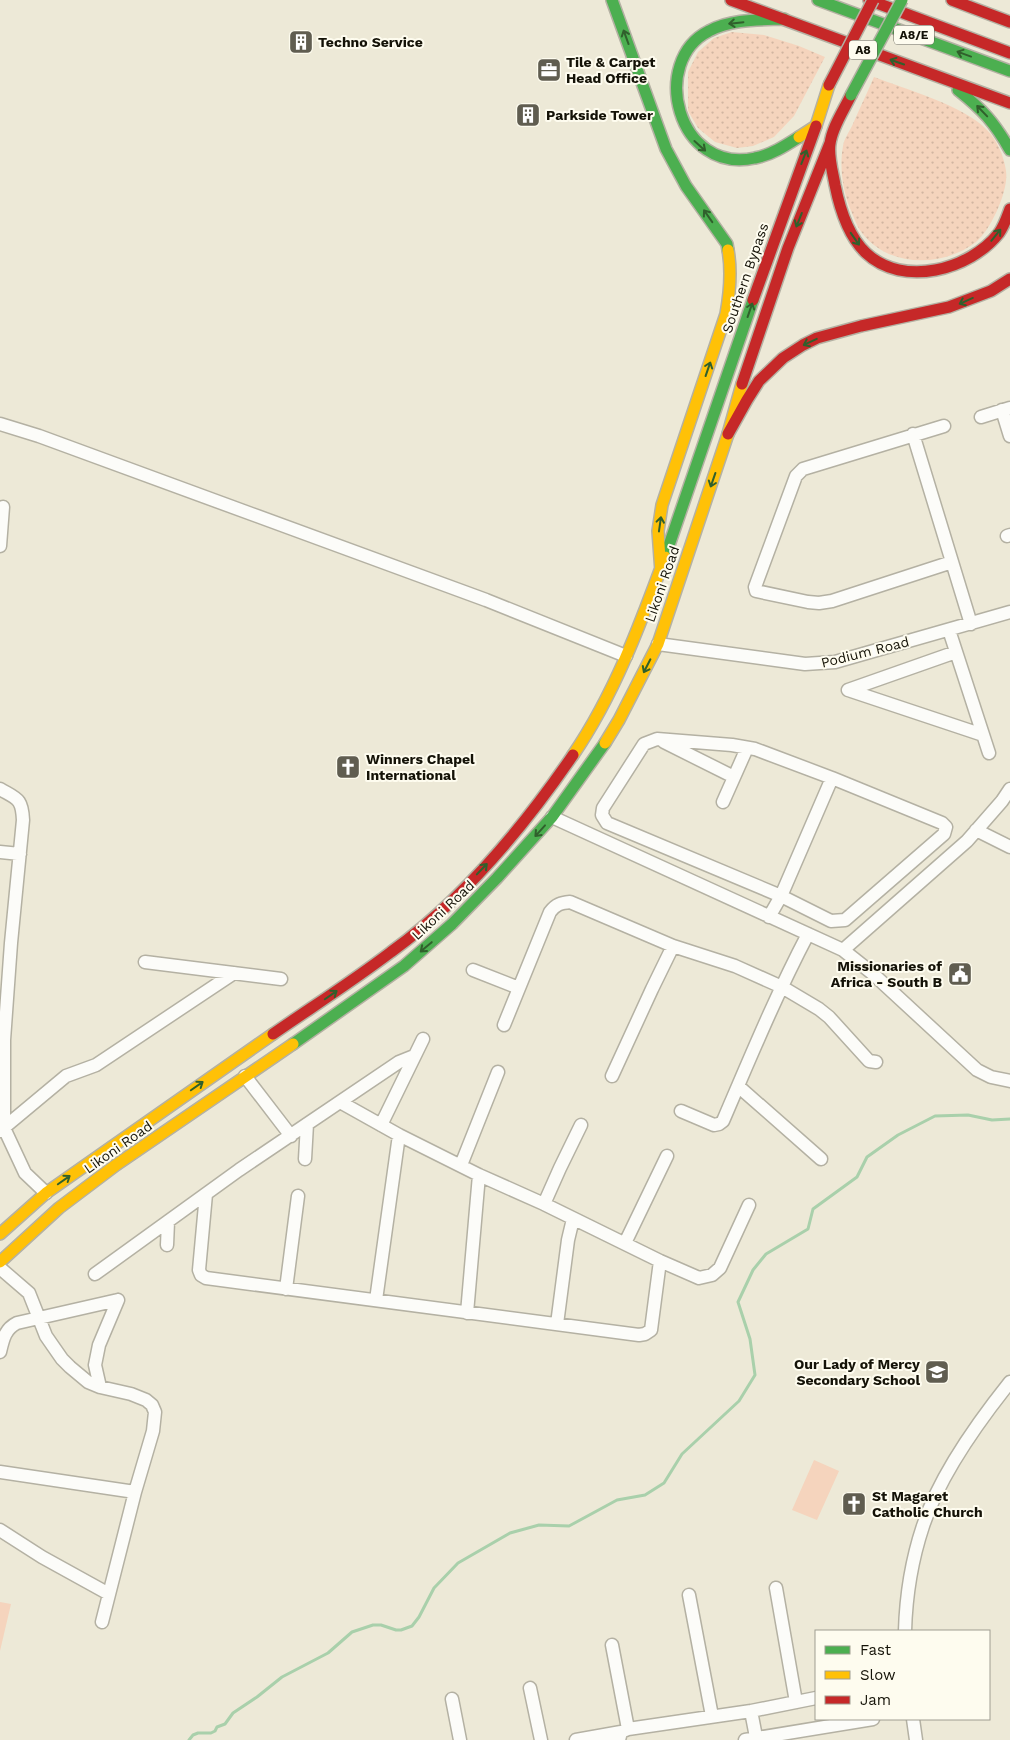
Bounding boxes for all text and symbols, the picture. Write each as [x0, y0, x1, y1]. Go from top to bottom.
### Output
one-way arrow [728, 18, 744, 28]
road number: A8/E [894, 26, 934, 44]
building icon: Techno Service [288, 29, 314, 55]
one-way arrow [621, 30, 630, 46]
place label: Techno Service [318, 34, 423, 50]
road number: A8 [849, 40, 877, 60]
one-way arrow [957, 49, 972, 58]
place label: Tile & Carpet Head Office [566, 54, 655, 86]
office icon: Tile & Carpet Head Office [536, 57, 562, 83]
one-way arrow [890, 57, 906, 66]
building icon: Parkside Tower [515, 102, 541, 128]
one-way arrow [976, 105, 988, 117]
place label: Parkside Tower [546, 107, 653, 123]
one-way arrow [694, 140, 707, 152]
one-way arrow [800, 150, 809, 166]
one-way arrow [703, 209, 713, 223]
one-way arrow [793, 212, 803, 227]
street label: Southern Bypass [719, 221, 771, 335]
one-way arrow [990, 229, 1001, 242]
one-way arrow [850, 232, 860, 246]
one-way arrow [959, 296, 974, 306]
one-way arrow [745, 303, 755, 319]
one-way arrow [803, 337, 818, 347]
one-way arrow [704, 361, 713, 377]
one-way arrow [708, 472, 717, 487]
one-way arrow [655, 516, 665, 532]
street label: Likoni Road [641, 544, 683, 624]
street label: Podium Road [819, 633, 911, 671]
one-way arrow [642, 658, 651, 673]
place label: Winners Chapel International [366, 751, 475, 783]
church icon: Winners Chapel International [335, 754, 361, 780]
one-way arrow [534, 825, 546, 838]
one-way arrow [476, 862, 488, 875]
street label: Likoni Road [408, 877, 478, 943]
one-way arrow [420, 941, 433, 953]
place label: Missionaries of Africa - South B [831, 958, 942, 990]
public building icon: Missionaries of Africa - South B [947, 961, 973, 987]
one-way arrow [324, 990, 338, 1000]
one-way arrow [189, 1081, 203, 1091]
street label: Likoni Road [81, 1118, 155, 1176]
one-way arrow [57, 1175, 71, 1185]
place label: Our Lady of Mercy Secondary School [794, 1356, 920, 1388]
school or university icon: Our Lady of Mercy Secondary School [924, 1359, 950, 1385]
place label: St Magaret Catholic Church [872, 1488, 983, 1520]
church icon: St Magaret Catholic Church [841, 1491, 867, 1517]
legend [815, 1630, 990, 1720]
text: Fast [860, 1641, 892, 1659]
text: Slow [860, 1666, 896, 1684]
text: Jam [860, 1691, 891, 1709]

